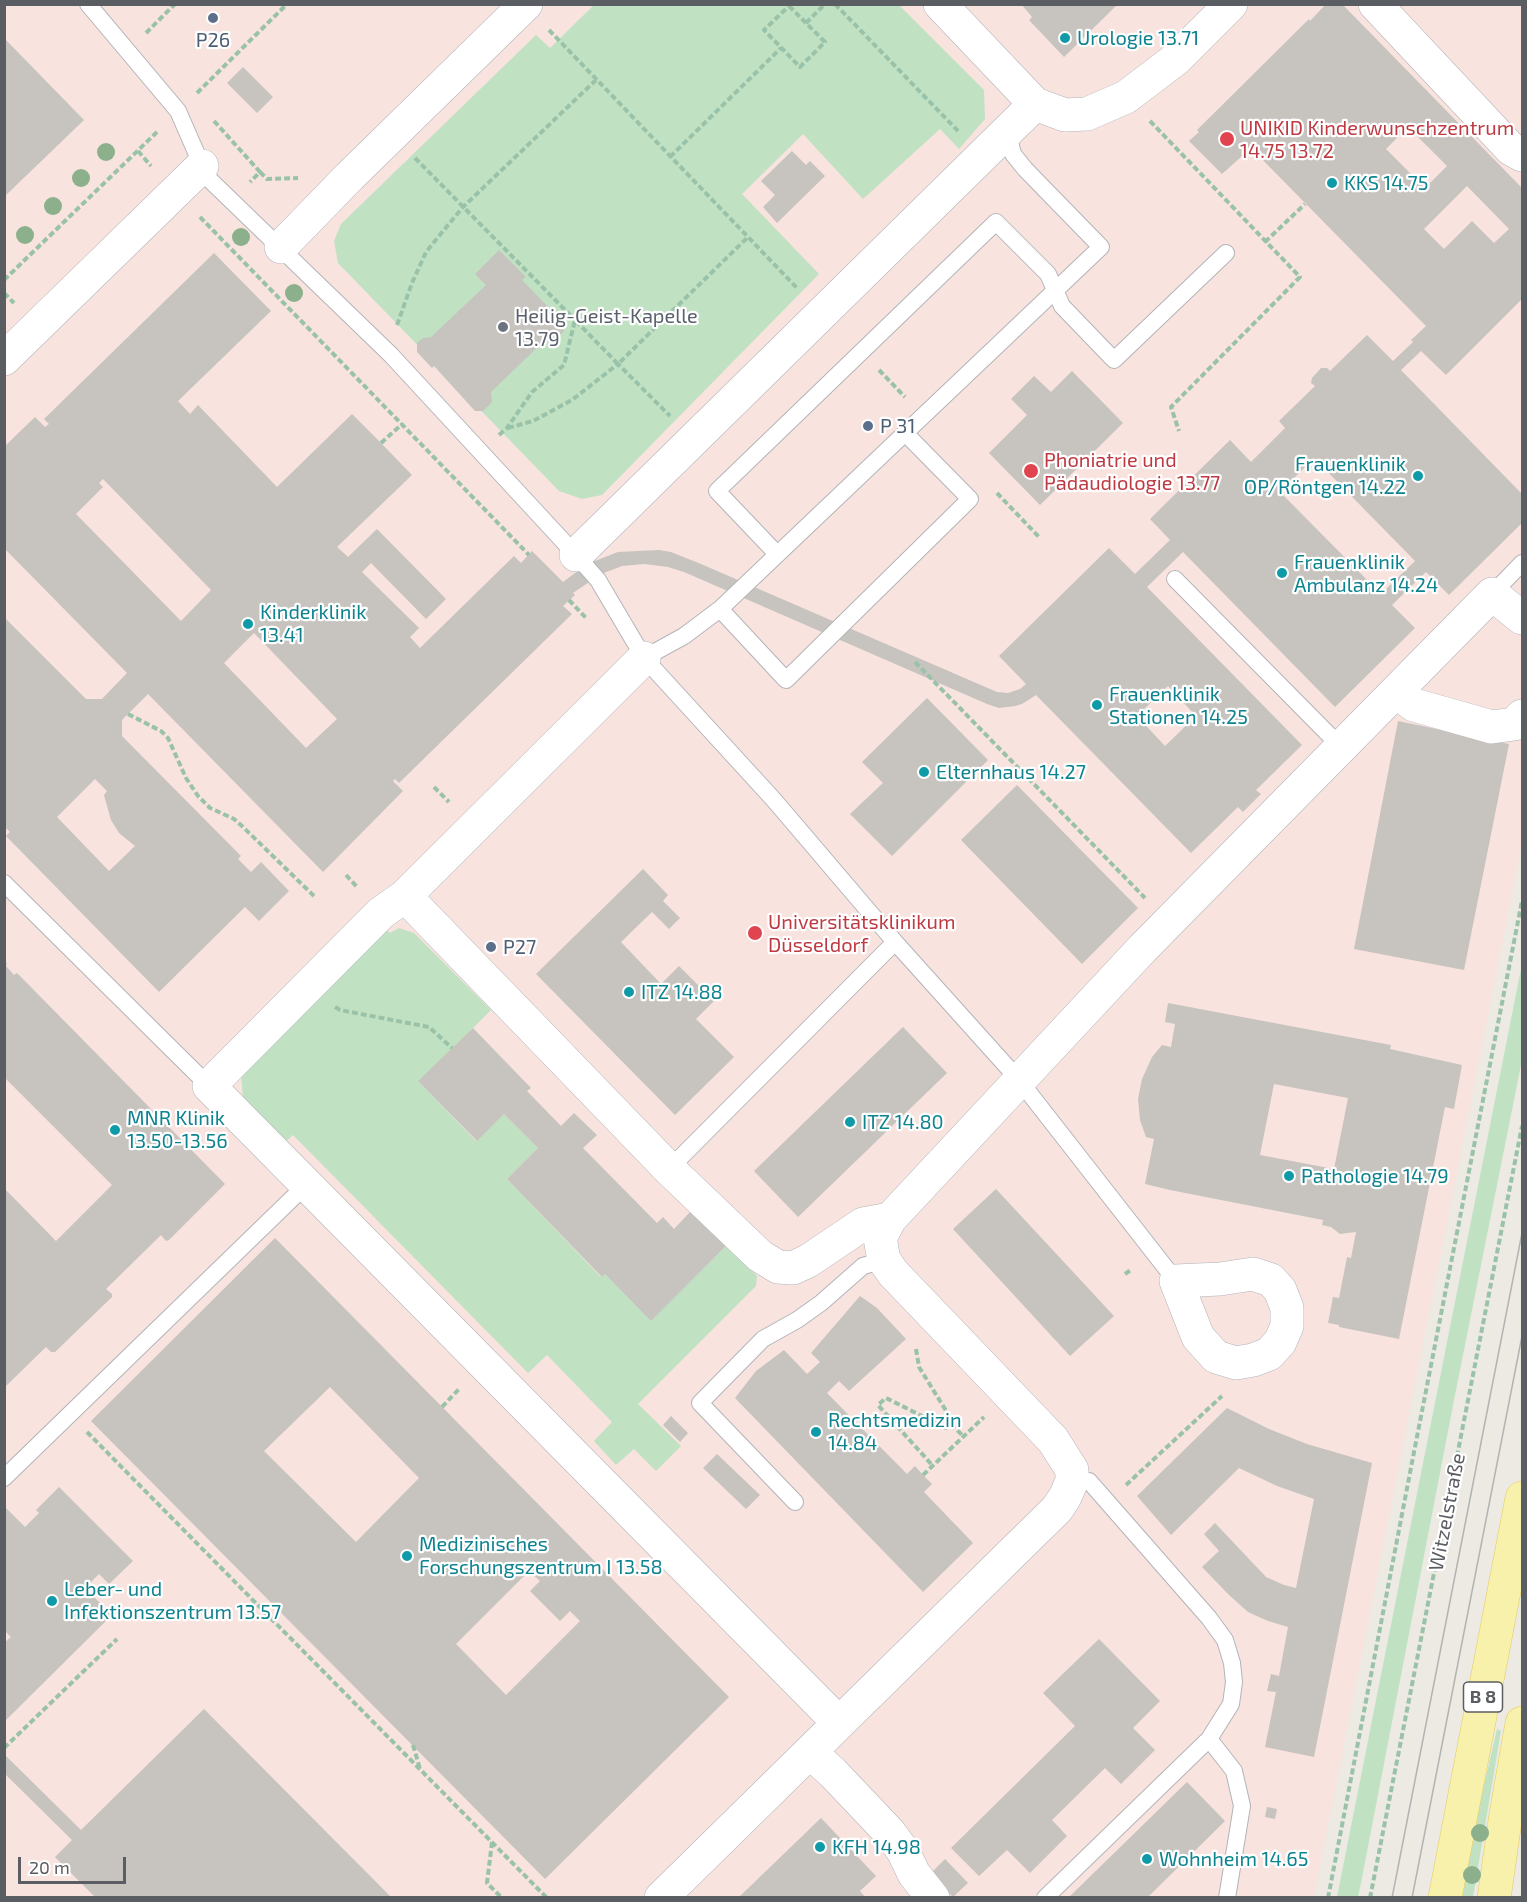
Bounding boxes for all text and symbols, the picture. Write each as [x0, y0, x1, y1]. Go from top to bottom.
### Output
marker: P26 [206, 11, 220, 25]
place label: Urologie 13.71 [1077, 26, 1199, 50]
place label: P26 [196, 28, 230, 52]
marker: Urologie 13.71 [1058, 31, 1072, 45]
place label: UNIKID Kinderwunschzentrum 14.75 13.72 [1240, 116, 1514, 163]
marker: UNIKID Kinderwunschzentrum 14.75 13.72 [1218, 130, 1236, 148]
place label: KKS 14.75 [1344, 171, 1428, 195]
marker: KKS 14.75 [1325, 176, 1339, 190]
place label: Heilig-Geist-Kapelle 13.79 [515, 304, 698, 351]
marker: Heilig-Geist-Kapelle 13.79 [496, 320, 510, 334]
place label: P 31 [880, 414, 915, 438]
marker: P 31 [861, 419, 875, 433]
place label: Phoniatrie und Pädaudiologie 13.77 [1044, 448, 1220, 495]
place label: Frauenklinik OP/Röntgen 14.22 [1244, 452, 1406, 499]
marker: Phoniatrie und Pädaudiologie 13.77 [1022, 462, 1040, 480]
marker: Frauenklinik OP/Röntgen 14.22 [1411, 469, 1425, 483]
place label: Frauenklinik Ambulanz 14.24 [1294, 550, 1438, 597]
marker: Frauenklinik Ambulanz 14.24 [1275, 566, 1289, 580]
place label: Kinderklinik 13.41 [260, 600, 366, 647]
marker: Kinderklinik 13.41 [241, 617, 255, 631]
place label: Frauenklinik Stationen 14.25 [1109, 682, 1248, 729]
marker: Frauenklinik Stationen 14.25 [1090, 698, 1104, 712]
place label: Elternhaus 14.27 [936, 760, 1086, 784]
marker: Elternhaus 14.27 [917, 765, 931, 779]
place label: Universitätsklinikum Düsseldorf [768, 910, 955, 957]
marker: Universitätsklinikum Düsseldorf [746, 924, 764, 942]
place label: P27 [503, 935, 536, 959]
marker: P27 [484, 940, 498, 954]
place label: ITZ 14.88 [641, 980, 723, 1004]
marker: ITZ 14.88 [622, 985, 636, 999]
place label: MNR Klinik 13.50-13.56 [127, 1106, 228, 1153]
place label: ITZ 14.80 [862, 1110, 944, 1134]
marker: ITZ 14.80 [843, 1115, 857, 1129]
marker: MNR Klinik 13.50-13.56 [108, 1123, 122, 1137]
place label: Pathologie 14.79 [1301, 1164, 1449, 1188]
marker: Pathologie 14.79 [1282, 1169, 1296, 1183]
place label: Rechtsmedizin 14.84 [828, 1408, 962, 1455]
marker: Rechtsmedizin 14.84 [809, 1425, 823, 1439]
street label: Witzelstraße [1424, 1451, 1470, 1573]
place label: Medizinisches Forschungszentrum I 13.58 [419, 1532, 663, 1579]
marker: Medizinisches Forschungszentrum I 13.58 [400, 1549, 414, 1563]
place label: Leber- und Infektionszentrum 13.57 [64, 1577, 281, 1624]
marker: Leber- und Infektionszentrum 13.57 [45, 1594, 59, 1608]
road number: B 8 [1464, 1682, 1502, 1712]
place label: KFH 14.98 [832, 1835, 921, 1859]
marker: KFH 14.98 [813, 1840, 827, 1854]
scale bar [21, 1845, 129, 1883]
place label: Wohnheim 14.65 [1159, 1847, 1308, 1871]
marker: Wohnheim 14.65 [1140, 1852, 1154, 1866]
text: 20 m [29, 1856, 70, 1878]

